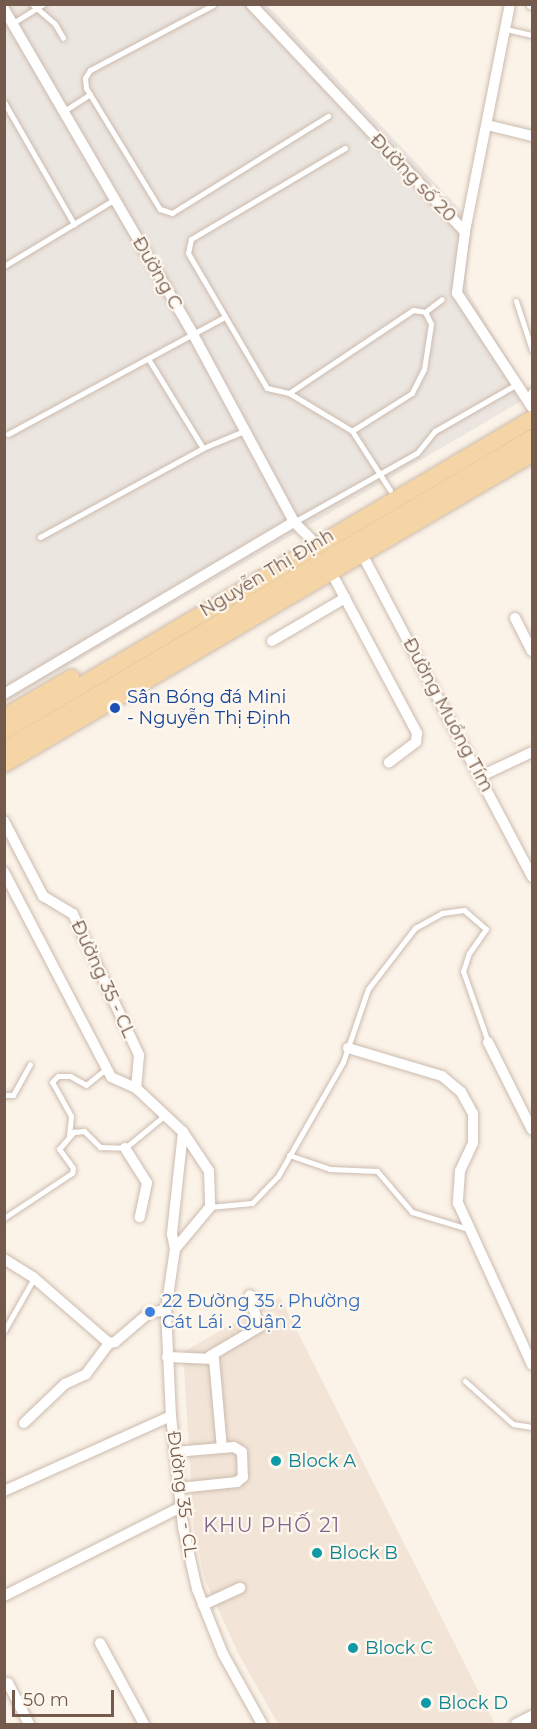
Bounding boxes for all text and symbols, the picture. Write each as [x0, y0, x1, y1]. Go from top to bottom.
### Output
street label: Đường số 20 [366, 129, 460, 227]
street label: Đường C [128, 233, 186, 313]
street label: Nguyễn Thị Định [196, 524, 338, 622]
street label: Đường Muồng Tím [398, 634, 498, 796]
place label: Sân Bóng đá Mini - Nguyễn Thị Định [127, 687, 291, 730]
marker: Sân Bóng đá Mini - Nguyễn Thị Định [108, 701, 122, 715]
street label: Đường 35 - CL [66, 917, 140, 1041]
place label: 22 Đường 35 . Phường Cát Lái . Quận 2 [162, 1291, 361, 1334]
marker: 22 Đường 35 . Phường Cát Lái . Quận 2 [143, 1305, 157, 1319]
street label: Đường 35 - CL [162, 1430, 202, 1558]
place label: Block A [288, 1450, 356, 1472]
marker: Block A [269, 1454, 283, 1468]
district label: KHU PHỐ 21 [203, 1513, 341, 1537]
place label: Block B [329, 1542, 398, 1564]
marker: Block B [310, 1546, 324, 1560]
place label: Block C [365, 1637, 433, 1659]
marker: Block C [346, 1641, 360, 1655]
scale bar [15, 1678, 117, 1716]
text: 50 m [23, 1689, 69, 1711]
place label: Block D [438, 1692, 508, 1714]
marker: Block D [419, 1696, 433, 1710]

